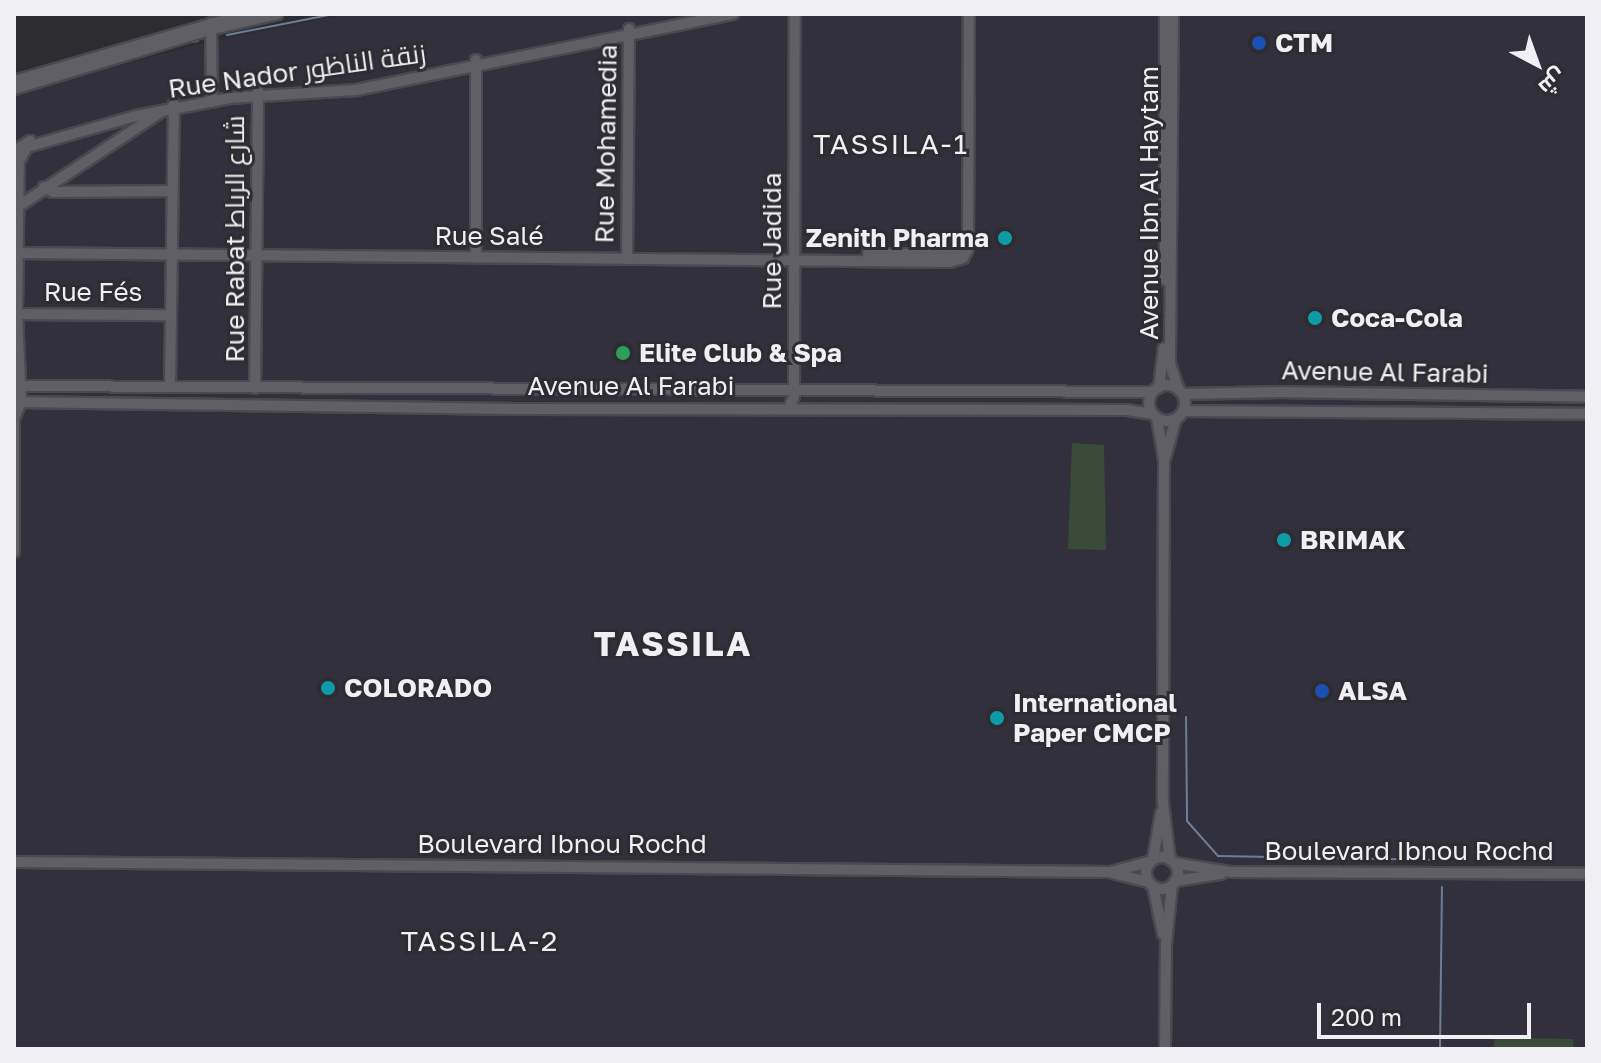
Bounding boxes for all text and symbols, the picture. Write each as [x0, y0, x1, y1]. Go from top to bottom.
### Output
north arrow [1497, 24, 1577, 104]
place label: CTM [1275, 27, 1333, 59]
marker: CTM [1250, 34, 1268, 52]
street label: Rue Nador زنقة الناظور [166, 37, 428, 105]
street label: Rue Mohamedia [589, 44, 623, 244]
text: ش [1534, 63, 1573, 102]
street label: Avenue Ibn Al Haytam [1133, 66, 1165, 340]
street label: Rue Rabat شارع الرباط [219, 115, 251, 363]
district label: TASSILA-1 [813, 127, 969, 161]
street label: Rue Jadida [756, 172, 788, 310]
street label: Rue Salé [435, 220, 543, 252]
place label: Zenith Pharma [806, 222, 989, 254]
marker: Zenith Pharma [996, 229, 1014, 247]
street label: Rue Fés [44, 276, 142, 308]
place label: Coca-Cola [1331, 302, 1463, 334]
marker: Coca-Cola [1306, 309, 1324, 327]
place label: Elite Club & Spa [639, 337, 842, 369]
marker: Elite Club & Spa [614, 344, 632, 362]
street label: Avenue Al Farabi [1281, 355, 1489, 389]
street label: Avenue Al Farabi [527, 370, 735, 402]
place label: BRIMAK [1300, 524, 1406, 556]
marker: BRIMAK [1275, 531, 1293, 549]
district label: TASSILA [594, 624, 752, 664]
place label: COLORADO [344, 672, 492, 704]
place label: ALSA [1338, 675, 1407, 707]
marker: COLORADO [319, 679, 337, 697]
marker: ALSA [1313, 682, 1331, 700]
place label: International Paper CMCP [1013, 687, 1177, 748]
marker: International Paper CMCP [988, 709, 1006, 727]
street label: Boulevard Ibnou Rochd [417, 828, 707, 860]
street label: Boulevard Ibnou Rochd [1264, 835, 1554, 867]
district label: TASSILA-2 [401, 924, 559, 958]
scale bar [1321, 987, 1535, 1037]
text: 200 m [1331, 1002, 1402, 1031]

